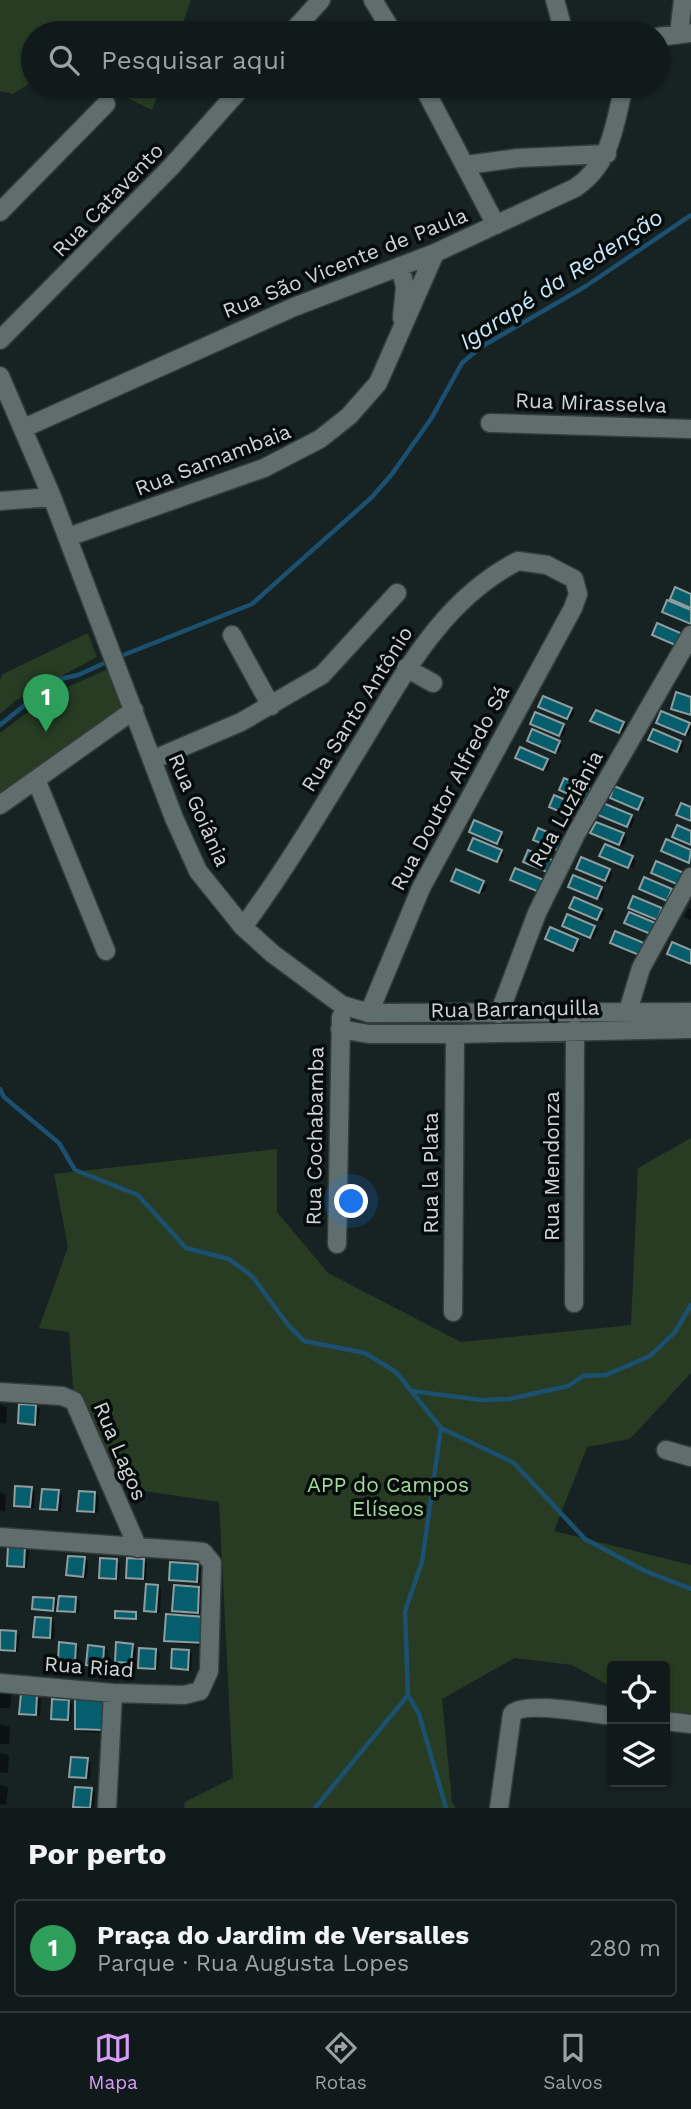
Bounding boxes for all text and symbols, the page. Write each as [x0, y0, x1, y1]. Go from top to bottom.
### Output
search box [21, 21, 670, 98]
icon: search [45, 41, 83, 79]
text: Pesquisar aqui [101, 45, 286, 75]
street label: Rua Catavento [47, 137, 168, 262]
street label: Rua São Vicente de Paula [219, 202, 471, 323]
water label: Igarapé da Redenção [454, 204, 668, 355]
street label: Rua Mirasselva [515, 387, 667, 418]
street label: Rua Samambaia [131, 418, 294, 501]
street label: Rua Santo Antônio [296, 621, 418, 796]
pin: 1 [23, 674, 69, 732]
street label: Rua Doutor Alfredo Sá [385, 681, 514, 895]
street label: Rua Luziânia [523, 746, 608, 872]
street label: Rua Goiânia [163, 749, 236, 870]
street label: Rua Barranquilla [430, 995, 600, 1022]
street label: Rua Cochabamba [300, 1046, 329, 1226]
street label: Rua Mendonza [539, 1091, 564, 1241]
street label: Rua la Plata [418, 1112, 443, 1234]
your location [334, 1184, 368, 1218]
street label: Rua Lagos [89, 1398, 152, 1504]
park label: APP do Campos Elíseos [307, 1472, 469, 1521]
street label: Rua Riad [43, 1651, 135, 1682]
map controls [607, 1661, 670, 1787]
button: locate [607, 1661, 670, 1724]
button: layers [607, 1724, 670, 1787]
text: Por perto [28, 1836, 166, 1871]
text: Praça do Jardim de Versalles [97, 1920, 469, 1950]
text: 1 [48, 1935, 58, 1962]
text: 280 m [589, 1935, 661, 1962]
text: Parque · Rua Augusta Lopes [97, 1950, 409, 1977]
tab: Mapa [88, 2029, 138, 2094]
tab: Rotas [314, 2029, 367, 2094]
tab: Salvos [543, 2029, 603, 2094]

